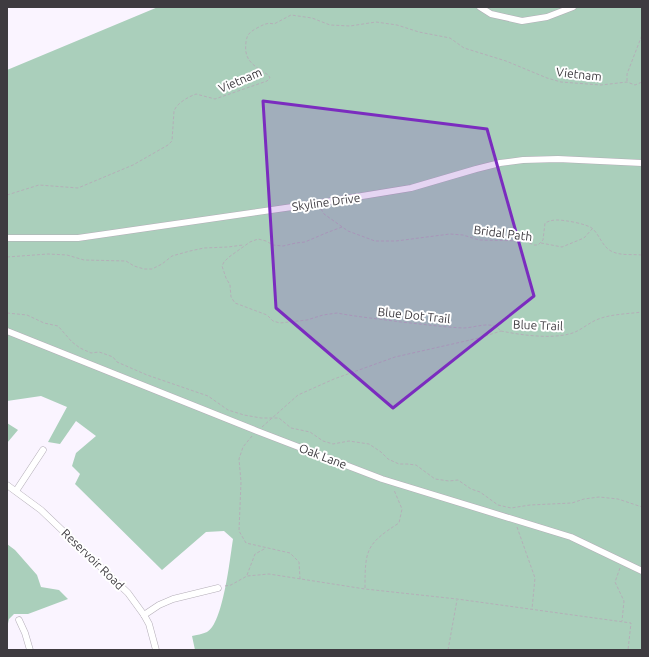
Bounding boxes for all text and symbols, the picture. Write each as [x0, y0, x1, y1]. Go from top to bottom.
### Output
street label: Vietnam [216, 65, 264, 95]
street label: Vietnam [556, 65, 602, 83]
street label: Skyline Drive [291, 191, 361, 213]
street label: Bridal Path [473, 223, 533, 243]
street label: Blue Dot Trail [377, 305, 451, 325]
street label: Blue Trail [513, 318, 563, 332]
street label: Oak Lane [297, 441, 349, 471]
street label: Reservoir Road [59, 526, 127, 592]

